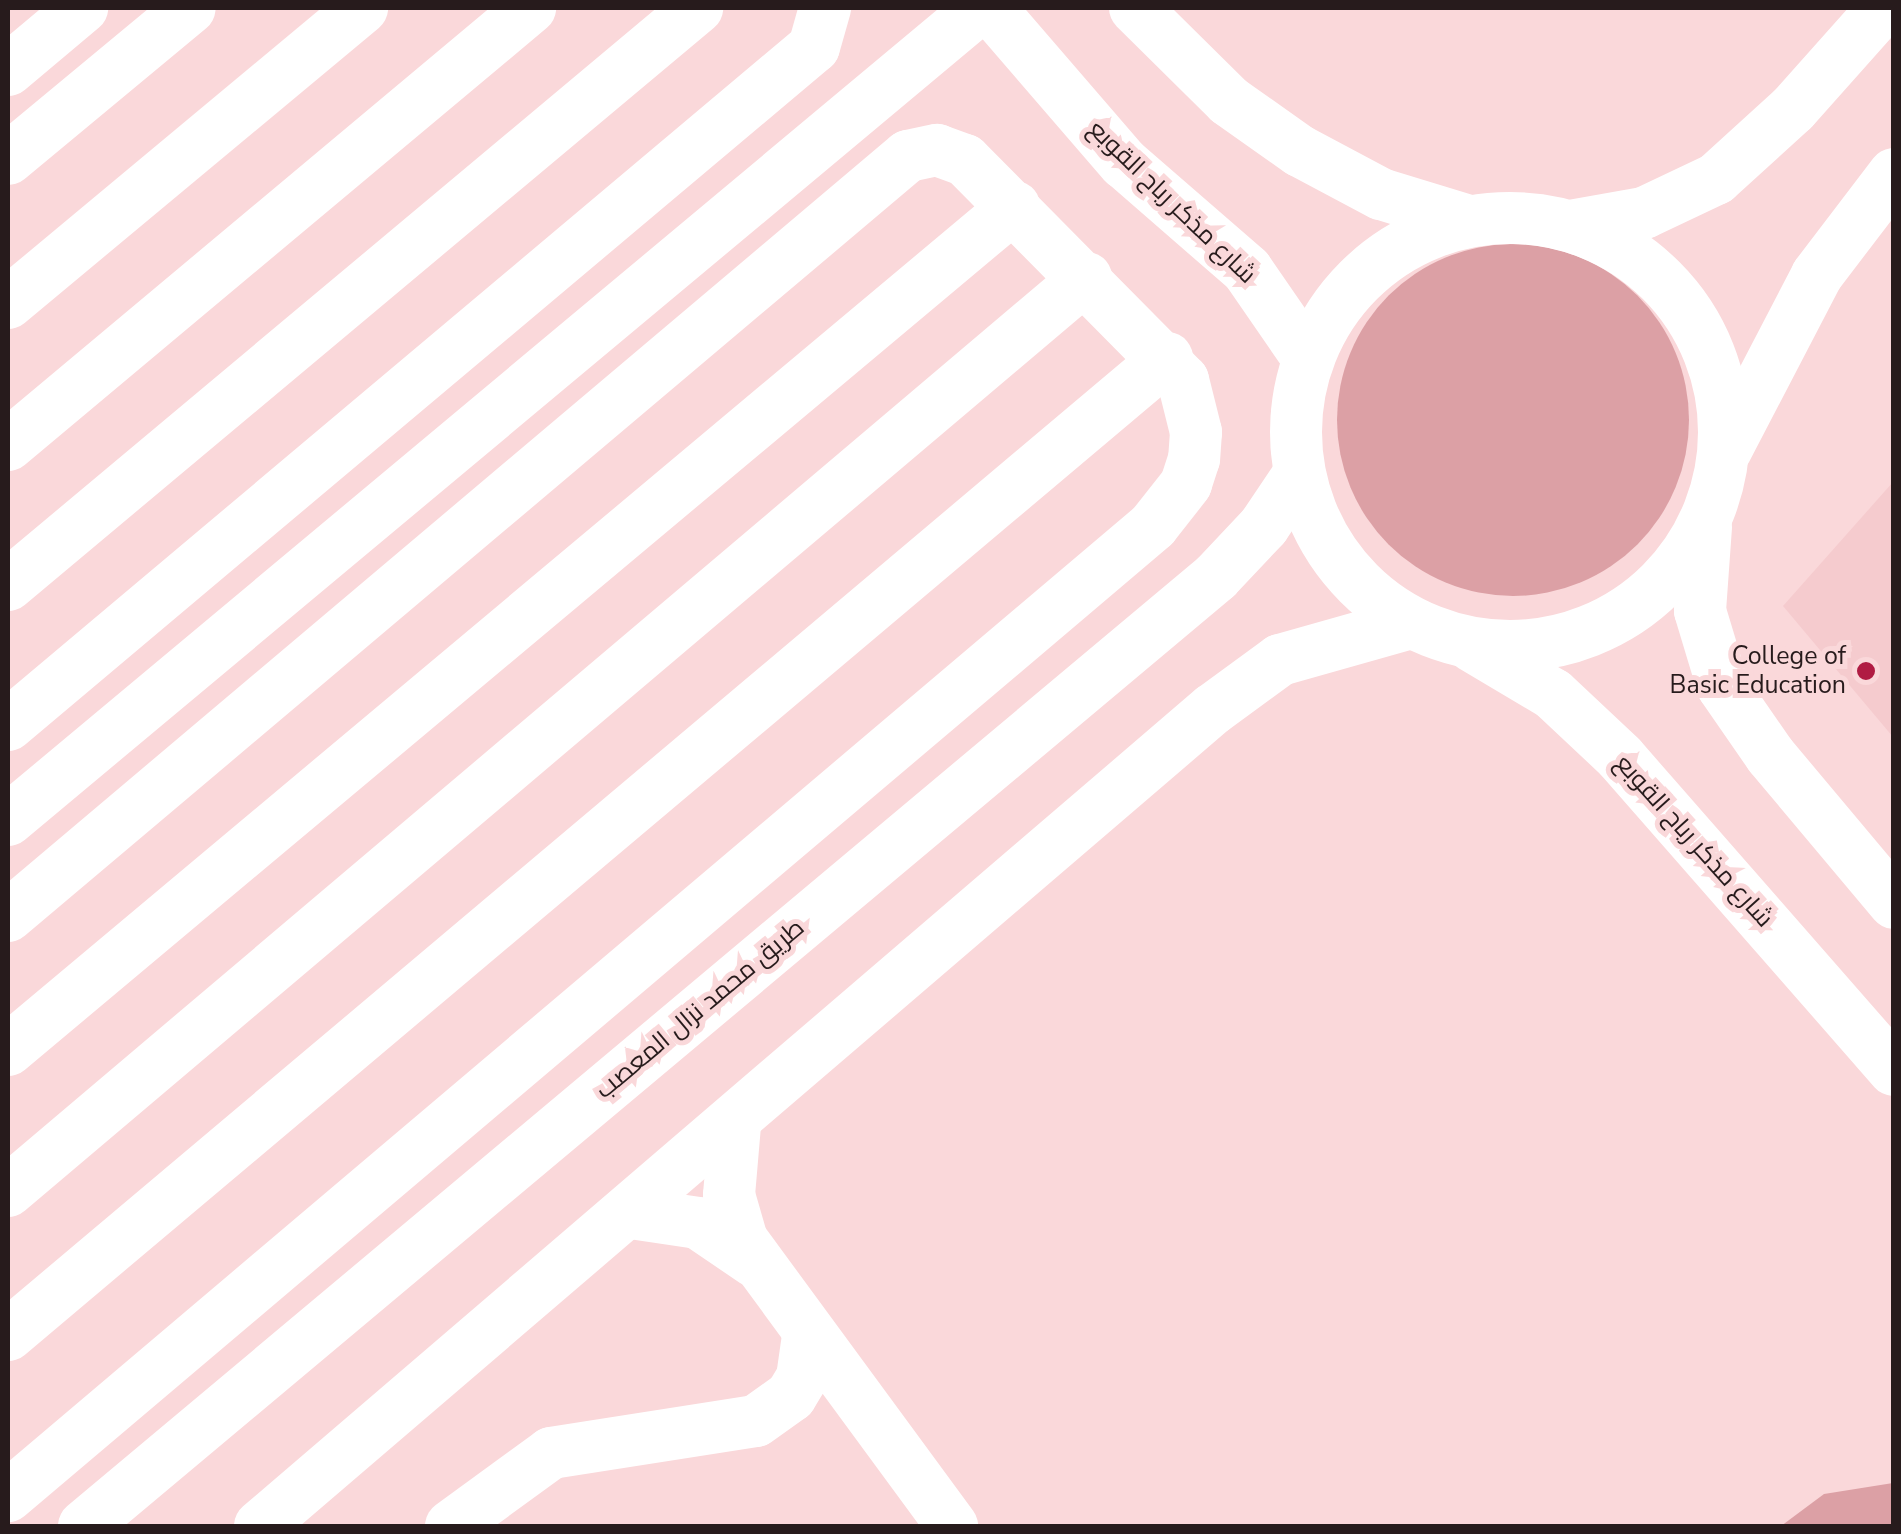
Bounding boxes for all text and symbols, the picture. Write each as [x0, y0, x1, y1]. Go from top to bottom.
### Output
street label: شارع مذكر رباح القوبع [1082, 114, 1262, 290]
place label: College of Basic Education [1670, 642, 1846, 701]
marker: College of Basic Education [1855, 660, 1877, 682]
street label: شارع مذكر رباح القوبع [1609, 749, 1779, 933]
street label: طريق محمد نزال المعصب [589, 913, 811, 1105]

